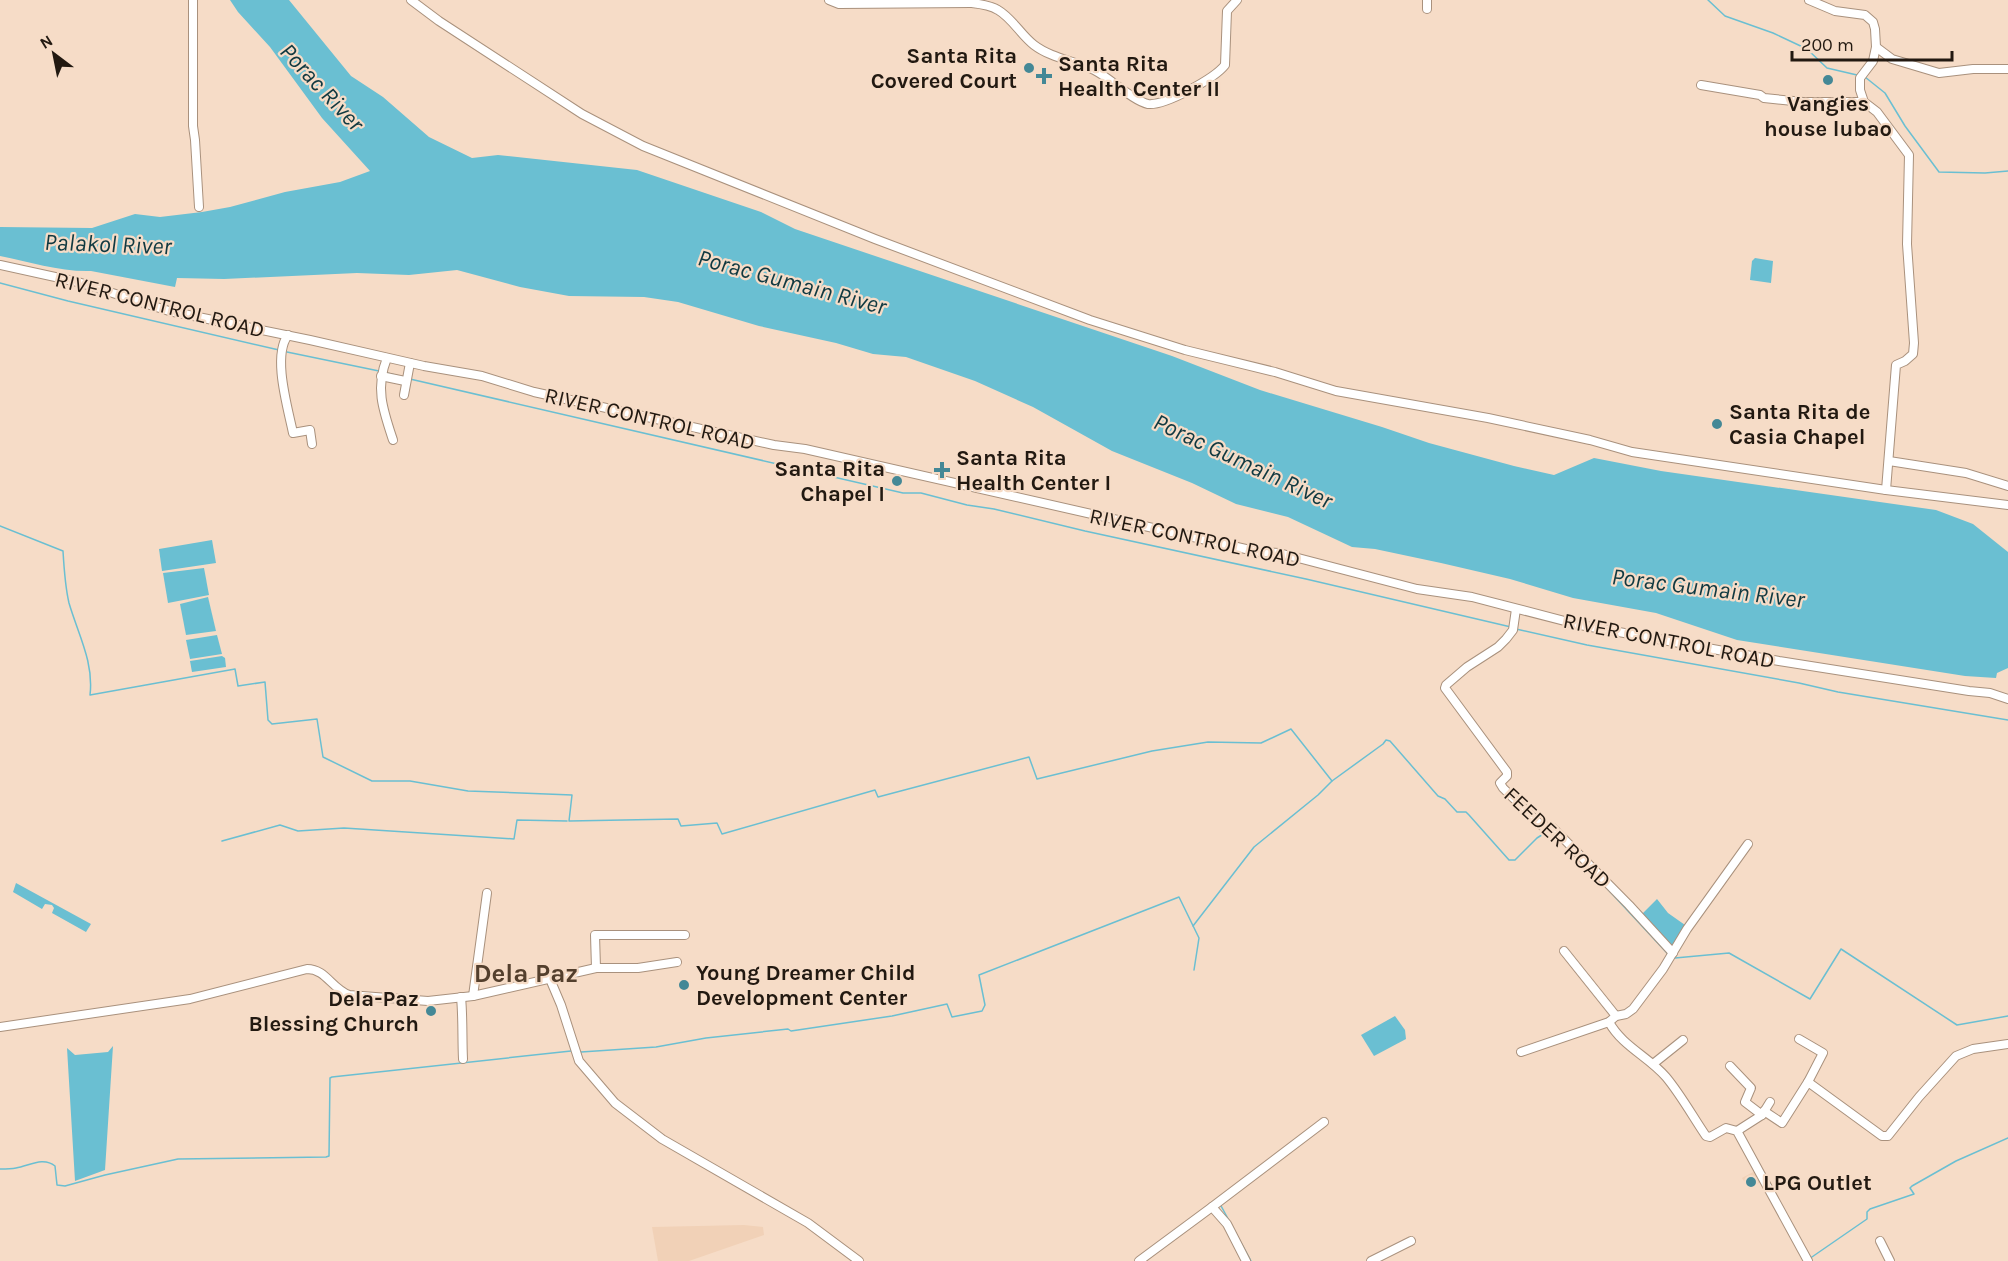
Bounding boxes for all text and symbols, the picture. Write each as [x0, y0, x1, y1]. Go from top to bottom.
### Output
north arrow [24, 24, 84, 84]
scale bar [1792, 24, 1952, 62]
text: N [36, 31, 56, 53]
text: 200 m [1801, 34, 1854, 56]
water label: Porac River [274, 37, 370, 137]
place label: Santa Rita Covered Court [871, 43, 1017, 94]
place label: Santa Rita Health Center II [1058, 51, 1220, 102]
marker: Santa Rita Covered Court [1022, 61, 1036, 75]
marker: Santa Rita Health Center II [1035, 67, 1053, 85]
marker: Vangies house lubao [1821, 73, 1835, 87]
place label: Vangies house lubao [1764, 91, 1892, 142]
water label: Palakol River [44, 228, 173, 260]
water label: Porac Gumain River [695, 243, 890, 321]
street label: RIVER CONTROL ROAD [52, 266, 267, 344]
street label: RIVER CONTROL ROAD [542, 382, 757, 456]
place label: Santa Rita de Casia Chapel [1729, 399, 1870, 450]
water label: Porac Gumain River [1149, 407, 1338, 515]
marker: Santa Rita de Casia Chapel [1710, 417, 1724, 431]
place label: Santa Rita Health Center I [956, 445, 1111, 496]
place label: Santa Rita Chapel I [774, 456, 885, 507]
marker: Santa Rita Health Center I [933, 461, 951, 479]
marker: Santa Rita Chapel I [890, 474, 904, 488]
street label: RIVER CONTROL ROAD [1087, 503, 1303, 573]
water label: Porac Gumain River [1610, 562, 1807, 614]
street label: RIVER CONTROL ROAD [1561, 608, 1777, 674]
street label: FEEDER ROAD [1498, 782, 1616, 894]
district label: Dela Paz [474, 958, 578, 989]
place label: Young Dreamer Child Development Center [696, 960, 916, 1011]
marker: Young Dreamer Child Development Center [677, 978, 691, 992]
place label: Dela-Paz Blessing Church [248, 986, 419, 1037]
marker: Dela-Paz Blessing Church [424, 1004, 438, 1018]
place label: LPG Outlet [1763, 1170, 1872, 1196]
marker: LPG Outlet [1744, 1175, 1758, 1189]

